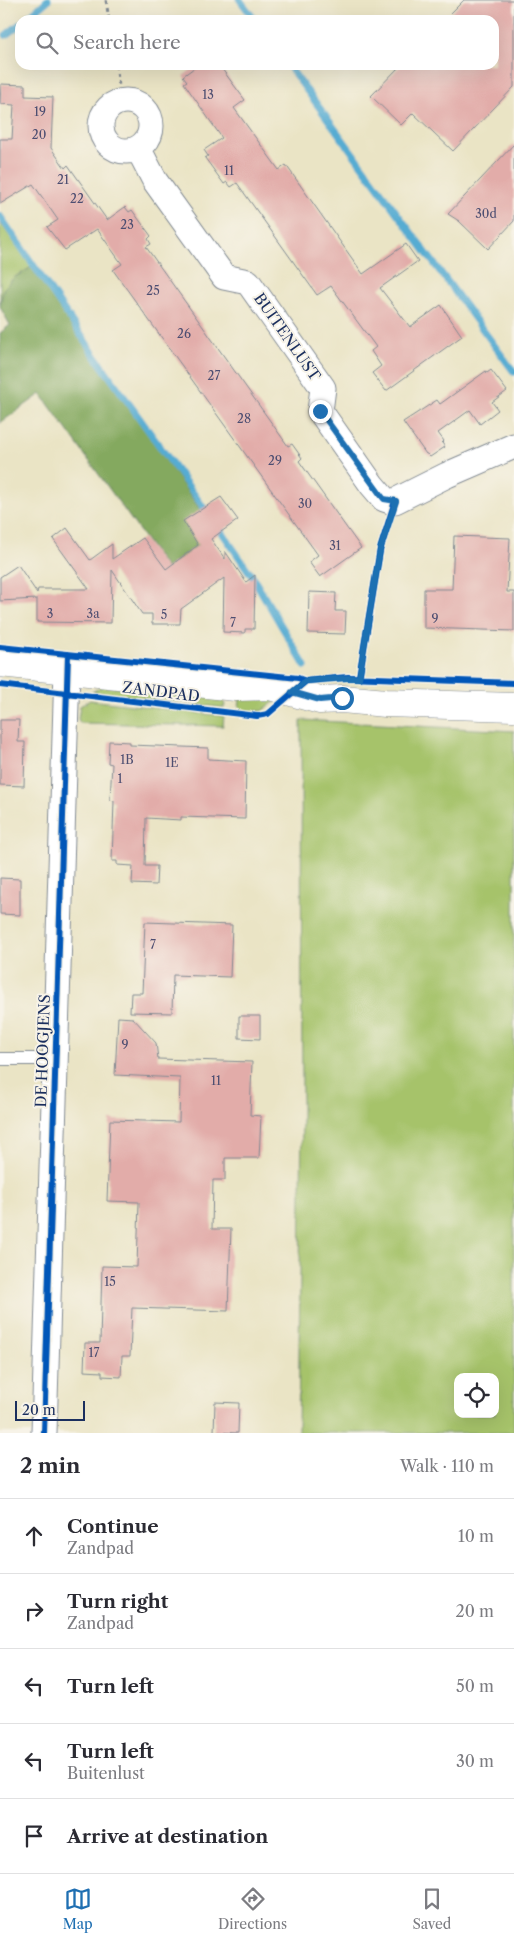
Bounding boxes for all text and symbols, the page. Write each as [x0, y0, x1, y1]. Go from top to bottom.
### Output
search box [15, 15, 499, 70]
icon: search [33, 29, 61, 57]
text: Search here [73, 31, 181, 54]
house number: 13 [202, 87, 214, 102]
house number: 19 [34, 104, 46, 119]
house number: 20 [32, 127, 46, 142]
house number: 11 [224, 163, 234, 178]
house number: 21 [57, 172, 69, 187]
house number: 22 [70, 191, 84, 206]
house number: 30d [475, 206, 497, 221]
house number: 23 [120, 217, 134, 232]
house number: 25 [146, 283, 160, 298]
street label: BUITENLUST [250, 289, 325, 385]
house number: 26 [177, 326, 191, 341]
house number: 27 [208, 368, 220, 383]
route end [309, 400, 332, 423]
house number: 28 [237, 411, 251, 426]
house number: 29 [268, 453, 282, 468]
house number: 30 [298, 496, 312, 511]
house number: 31 [329, 538, 341, 553]
house number: 3 [47, 606, 53, 621]
house number: 3a [87, 606, 100, 621]
house number: 5 [161, 607, 167, 622]
house number: 9 [431, 611, 439, 626]
house number: 7 [230, 615, 236, 630]
street label: ZANDPAD [121, 677, 201, 706]
route start [331, 687, 354, 710]
house number: 1B [120, 752, 134, 767]
house number: 1E [165, 755, 179, 770]
house number: 1 [117, 771, 123, 786]
house number: 7 [150, 937, 156, 952]
street label: DE HOOGJENS [31, 994, 54, 1108]
house number: 9 [121, 1037, 129, 1052]
house number: 11 [211, 1073, 221, 1088]
house number: 15 [104, 1274, 116, 1289]
house number: 17 [89, 1345, 100, 1360]
map controls [454, 1373, 499, 1418]
button: locate [454, 1373, 499, 1418]
scale bar [15, 1398, 85, 1421]
text: 20 m [22, 1401, 56, 1419]
text: 2 min [20, 1453, 80, 1478]
text: Walk · 110 m [400, 1456, 494, 1476]
text: Continue [67, 1515, 159, 1538]
icon: ahead [20, 1522, 48, 1550]
text: 10 m [458, 1526, 494, 1546]
text: Zandpad [67, 1538, 134, 1558]
text: Turn right [67, 1590, 168, 1613]
icon: right [20, 1597, 48, 1625]
text: 20 m [455, 1601, 494, 1621]
text: Zandpad [67, 1613, 134, 1633]
icon: left [20, 1672, 48, 1700]
text: Turn left [67, 1675, 154, 1698]
text: 50 m [456, 1676, 494, 1696]
text: Turn left [67, 1740, 154, 1763]
icon: left [20, 1747, 48, 1775]
text: 30 m [456, 1751, 494, 1771]
text: Buitenlust [67, 1763, 145, 1783]
icon: arrive [20, 1822, 48, 1850]
text: Arrive at destination [67, 1825, 268, 1848]
tab: Map [63, 1885, 93, 1933]
tab: Directions [218, 1885, 287, 1933]
tab: Saved [412, 1885, 451, 1933]

